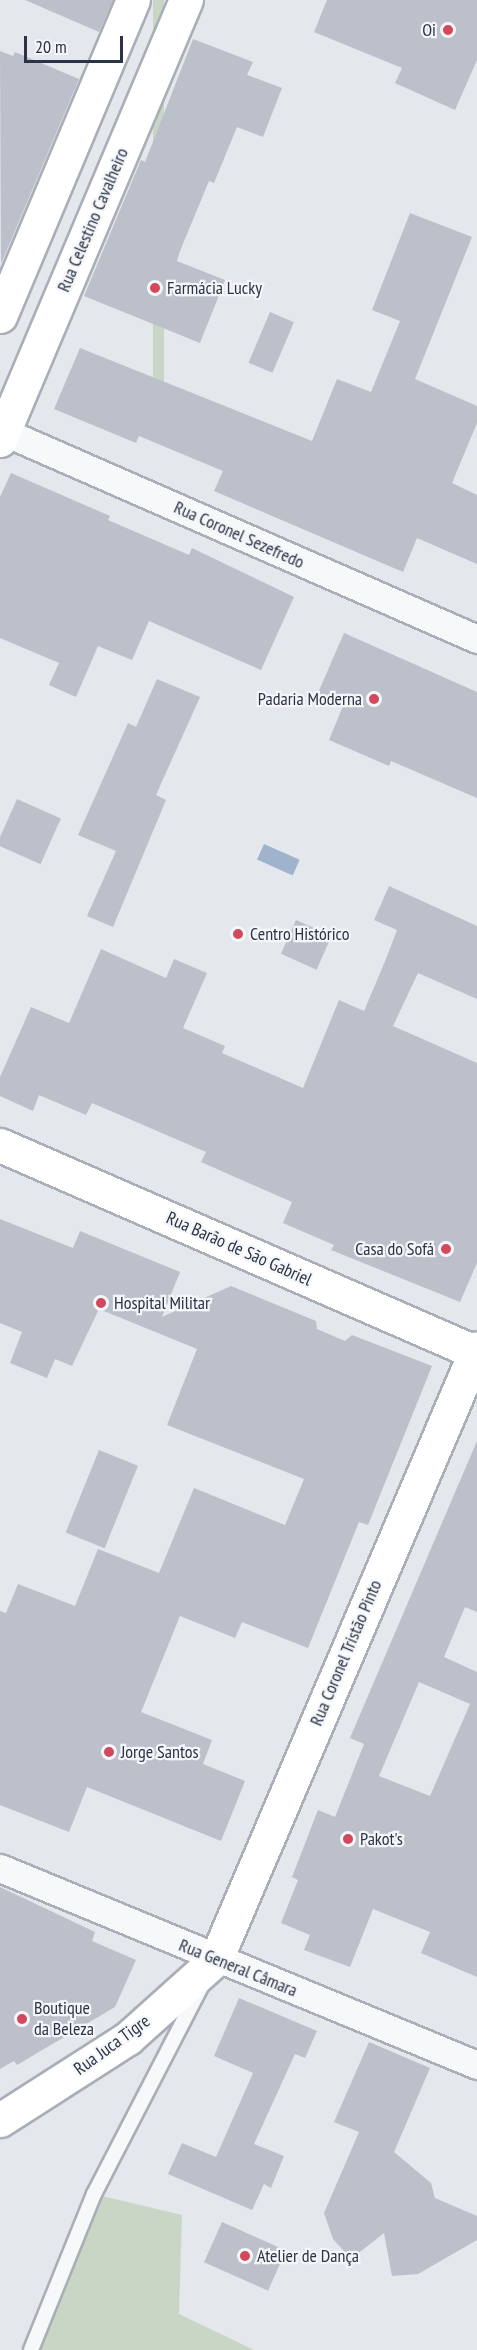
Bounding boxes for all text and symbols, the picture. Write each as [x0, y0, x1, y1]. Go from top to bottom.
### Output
place label: Oi [422, 19, 436, 41]
marker: Oi [441, 23, 455, 37]
scale bar [27, 24, 126, 62]
text: 20 m [35, 35, 67, 58]
street label: Rua Celestino Cavalheiro [53, 145, 133, 295]
place label: Farmácia Lucky [167, 277, 262, 299]
marker: Farmácia Lucky [148, 281, 162, 295]
street label: Rua Coronel Sezefredo [171, 497, 307, 573]
place label: Padaria Moderna [258, 688, 362, 710]
marker: Padaria Moderna [367, 692, 381, 706]
place label: Centro Histórico [250, 923, 349, 945]
marker: Centro Histórico [231, 927, 245, 941]
street label: Rua Barão de São Gabriel [163, 1207, 315, 1291]
place label: Casa do Sofá [355, 1238, 434, 1260]
marker: Casa do Sofá [439, 1242, 453, 1256]
place label: Hospital Militar [114, 1292, 210, 1314]
marker: Hospital Militar [92, 1294, 110, 1312]
street label: Rua Coronel Tristão Pinto [305, 1577, 387, 1729]
place label: Jorge Santos [121, 1741, 199, 1763]
marker: Jorge Santos [102, 1745, 116, 1759]
place label: Pakot's [360, 1828, 403, 1850]
marker: Pakot's [341, 1832, 355, 1846]
street label: Rua General Câmara [176, 1934, 300, 2002]
place label: Boutique da Beleza [34, 1998, 94, 2040]
street label: Rua Juca Tigre [70, 2010, 154, 2080]
marker: Boutique da Beleza [15, 2012, 29, 2026]
place label: Atelier de Dança [257, 2245, 359, 2267]
marker: Atelier de Dança [238, 2249, 252, 2263]

